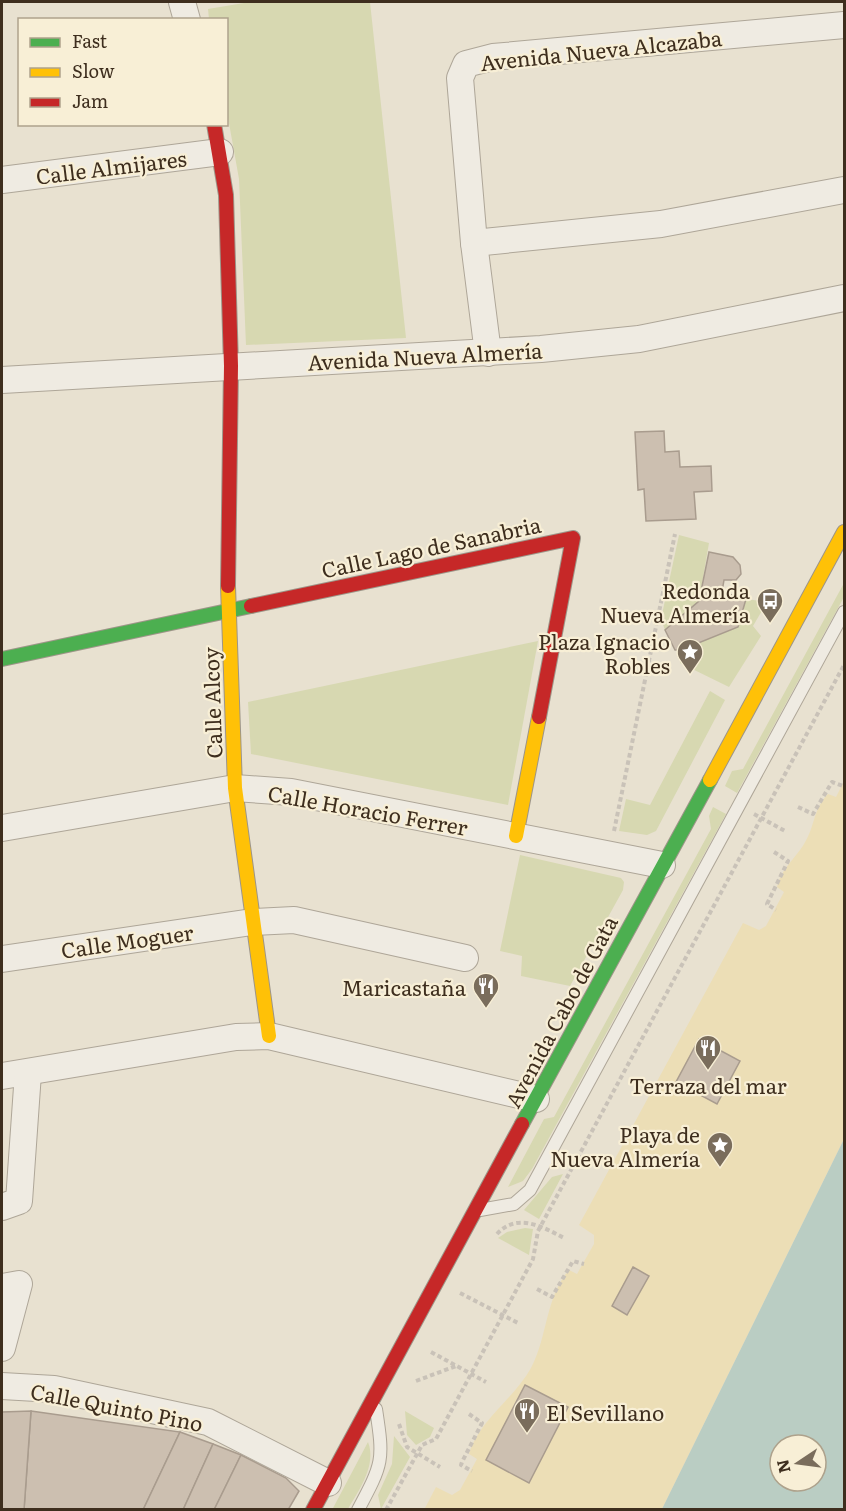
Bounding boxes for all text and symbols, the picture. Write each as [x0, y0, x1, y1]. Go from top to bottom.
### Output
legend [18, 18, 228, 126]
street label: Avenida Nueva Alcazaba [479, 21, 724, 77]
text: Fast [72, 27, 108, 54]
text: Slow [72, 57, 115, 84]
text: Jam [72, 87, 108, 114]
street label: Calle Almijares [34, 141, 188, 191]
street label: Avenida Nueva Almería [307, 333, 544, 377]
street label: Calle Lago de Sanabria [318, 507, 544, 584]
place label: Redonda Nueva Almería [600, 574, 751, 629]
bus stop icon: Redonda Nueva Almería [755, 586, 785, 624]
place label: Plaza Ignacio Robles [538, 625, 670, 680]
place icon: Plaza Ignacio Robles [675, 637, 705, 675]
street label: Calle Alcoy [194, 646, 228, 759]
street label: Calle Horacio Ferrer [266, 776, 470, 842]
street label: Avenida Cabo de Gata [496, 909, 624, 1113]
street label: Calle Moguer [59, 915, 195, 965]
place label: Maricastaña [342, 971, 467, 1002]
restaurant icon: Maricastaña [471, 971, 501, 1009]
restaurant icon: Terraza del mar [693, 1033, 723, 1071]
place label: Terraza del mar [629, 1069, 787, 1100]
place label: Playa de Nueva Almería [550, 1118, 701, 1173]
place icon: Playa de Nueva Almería [705, 1130, 735, 1168]
street label: Calle Quinto Pino [28, 1374, 206, 1438]
restaurant icon: El Sevillano [512, 1396, 542, 1434]
place label: El Sevillano [546, 1396, 664, 1427]
north arrow [768, 1433, 828, 1493]
text: N [769, 1457, 796, 1476]

